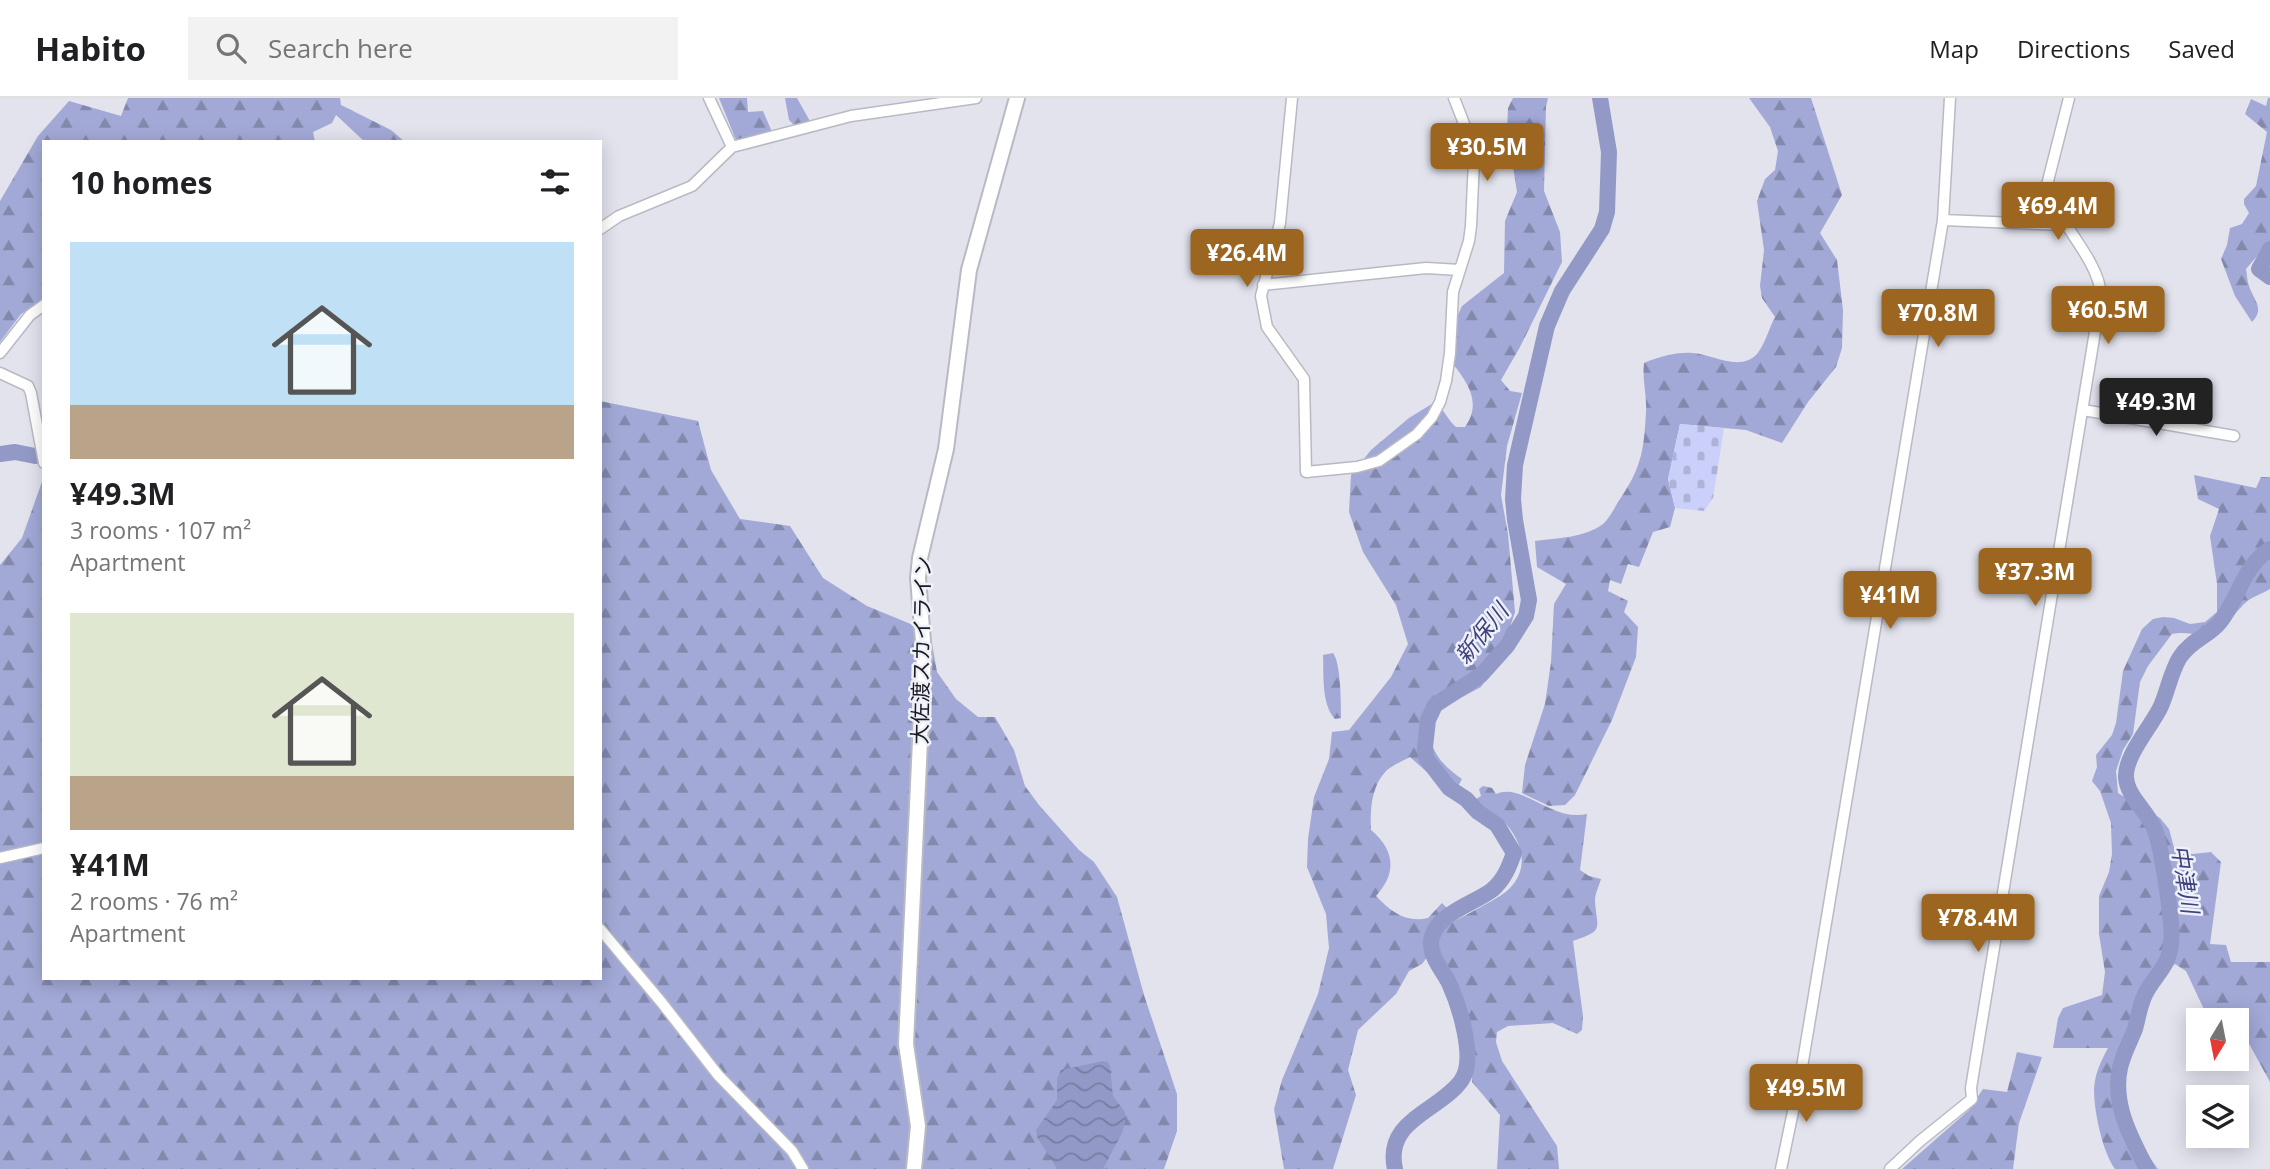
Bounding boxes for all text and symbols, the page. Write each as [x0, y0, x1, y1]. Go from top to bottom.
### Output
search box [188, 17, 678, 80]
text: Habito [35, 26, 146, 71]
icon: search [212, 29, 250, 67]
text: Search here [268, 30, 413, 66]
text: Map [1929, 32, 1979, 65]
text: Directions [2017, 32, 2130, 65]
text: Saved [2168, 32, 2235, 65]
pin: ¥30.5M [1430, 123, 1544, 183]
text: ¥30.5M [1447, 130, 1527, 162]
text: 10 homes [70, 162, 213, 203]
icon: filters [536, 163, 574, 201]
pin: ¥69.4M [2001, 183, 2115, 242]
text: ¥69.4M [2018, 189, 2098, 221]
pin: ¥26.4M [1190, 230, 1304, 289]
text: ¥26.4M [1207, 236, 1287, 268]
pin: ¥60.5M [2051, 286, 2165, 346]
icon: home [259, 287, 385, 413]
pin: ¥70.8M [1881, 289, 1995, 349]
text: ¥60.5M [2068, 293, 2148, 325]
text: ¥70.8M [1898, 296, 1978, 328]
pin: ¥49.3M [2099, 378, 2213, 438]
text: ¥49.3M [2116, 385, 2196, 417]
text: ¥49.3M [70, 473, 175, 514]
text: 3 rooms · 107 m² [70, 514, 251, 546]
text: Apartment [70, 546, 186, 578]
pin: ¥37.3M [1978, 548, 2092, 608]
street label: 大佐渡スカイライン [905, 555, 937, 745]
text: ¥37.3M [1995, 555, 2075, 587]
pin: ¥41M [1849, 572, 1931, 631]
text: ¥41M [1859, 578, 1921, 610]
water label: 新保川 [1447, 594, 1517, 670]
icon: home [259, 658, 385, 784]
water label: 中津川 [2165, 842, 2208, 919]
text: ¥41M [70, 844, 150, 885]
text: 2 rooms · 76 m² [70, 885, 238, 917]
pin: ¥78.4M [1921, 894, 2035, 954]
text: ¥78.4M [1938, 901, 2018, 933]
text: Apartment [70, 917, 186, 949]
north arrow [2186, 1008, 2249, 1071]
map controls [2186, 1008, 2249, 1148]
pin: ¥49.5M [1749, 1065, 1863, 1124]
text: ¥49.5M [1766, 1071, 1846, 1103]
button: layers [2186, 1085, 2249, 1148]

